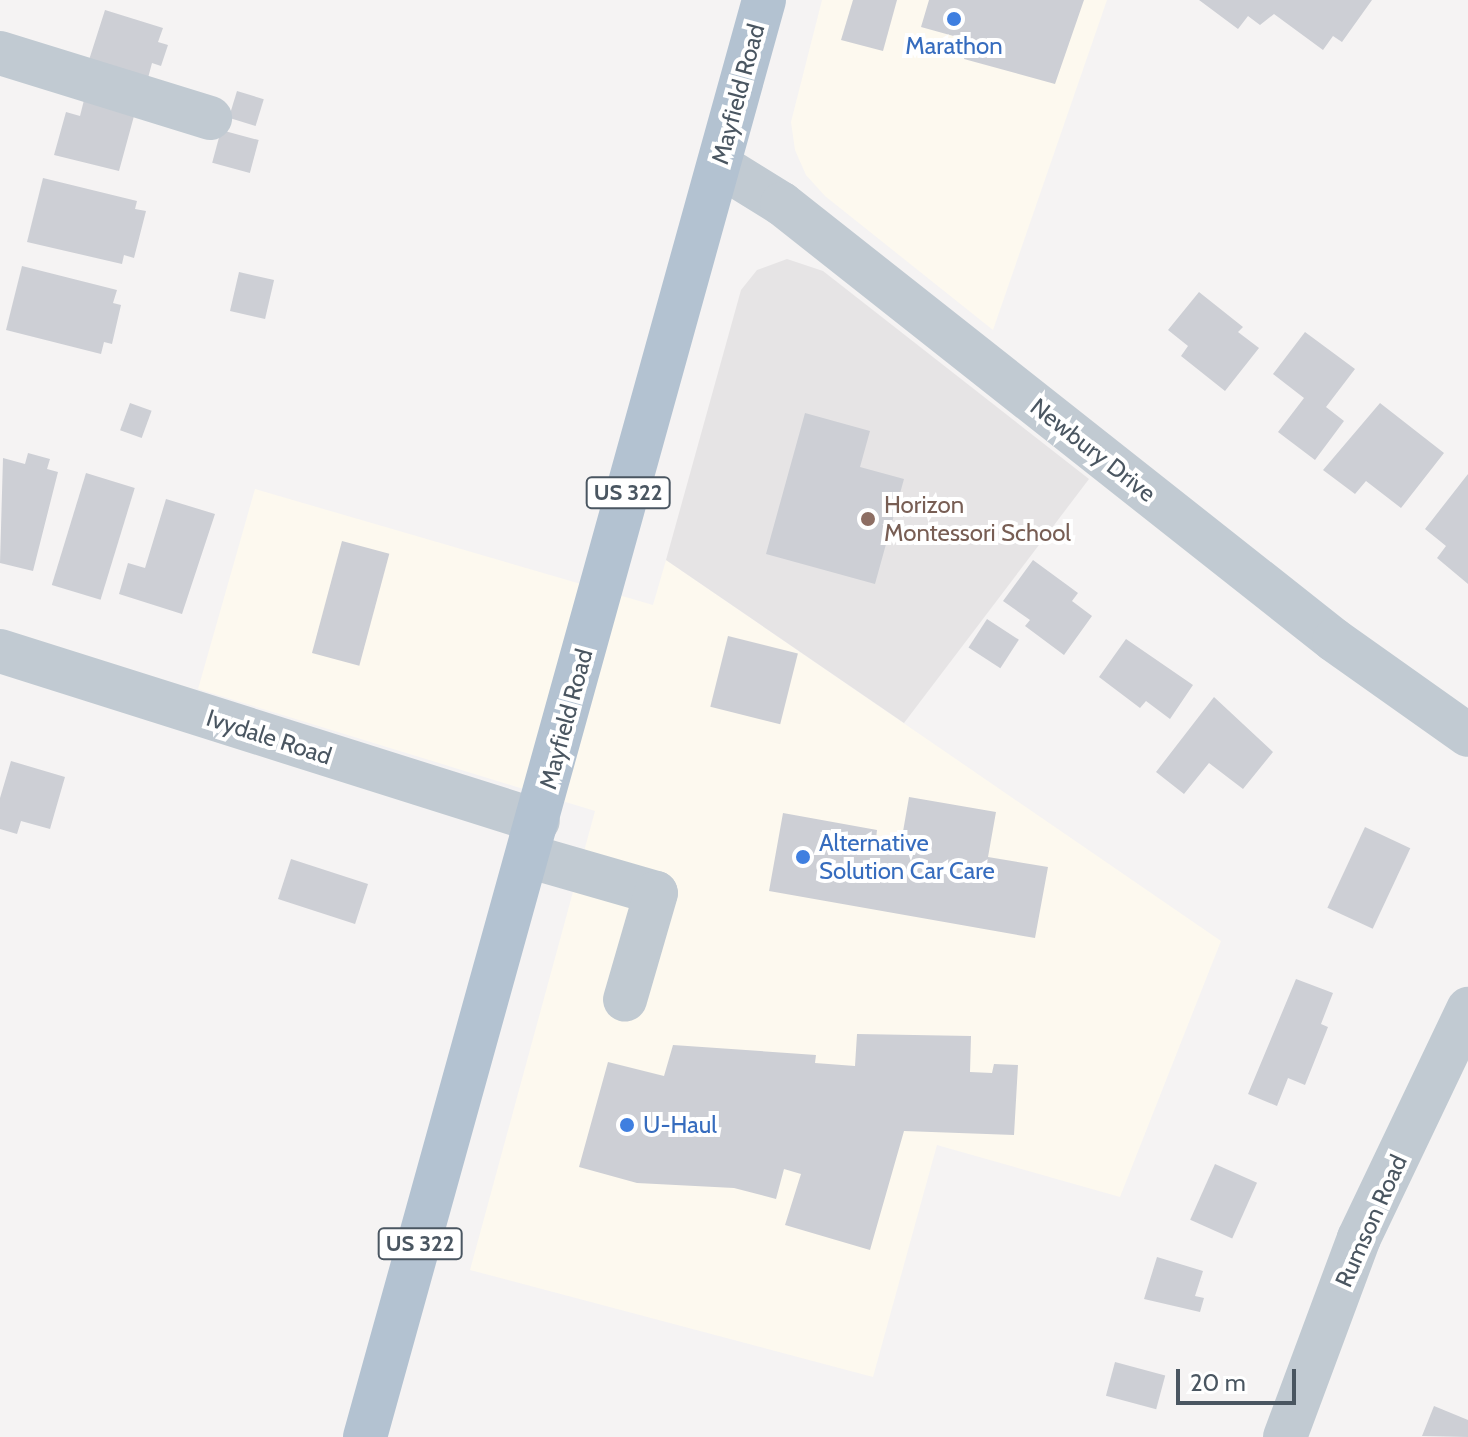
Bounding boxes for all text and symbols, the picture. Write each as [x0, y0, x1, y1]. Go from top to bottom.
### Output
marker: Marathon [945, 10, 963, 28]
street label: Mayfield Road [705, 21, 771, 167]
place label: Marathon [905, 32, 1003, 60]
street label: Newbury Drive [1025, 392, 1161, 508]
road number: US 322 [584, 475, 672, 511]
place label: Horizon Montessori School [884, 491, 1071, 547]
marker: Horizon Montessori School [859, 510, 877, 528]
street label: Mayfield Road [533, 646, 599, 792]
street label: Ivydale Road [203, 703, 335, 771]
place label: Alternative Solution Car Care [819, 829, 995, 885]
marker: Alternative Solution Car Care [794, 848, 812, 866]
place label: U-Haul [643, 1111, 717, 1139]
marker: U-Haul [618, 1116, 636, 1134]
street label: Rumson Road [1329, 1150, 1413, 1292]
road number: US 322 [376, 1226, 464, 1262]
scale bar [1180, 1353, 1300, 1403]
text: 20 m [1190, 1368, 1246, 1397]

